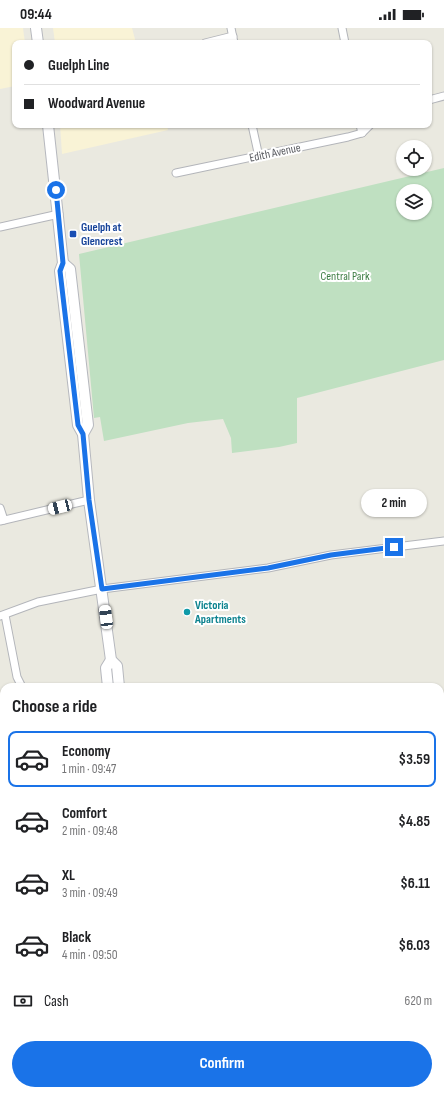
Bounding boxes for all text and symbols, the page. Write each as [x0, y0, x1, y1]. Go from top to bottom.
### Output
text: 09:44 [20, 5, 52, 24]
text: Guelph Line [48, 56, 109, 75]
text: Woodward Avenue [48, 94, 145, 113]
street label: Edith Avenue [248, 140, 302, 166]
map controls [396, 140, 432, 220]
button: locate [396, 140, 432, 176]
route start [47, 181, 65, 199]
button: layers [396, 184, 432, 220]
place label: Guelph at Glencrest [81, 220, 123, 249]
marker: Guelph at Glencrest [68, 229, 78, 239]
park label: Central Park [321, 269, 370, 284]
callout: 2 min [361, 489, 427, 517]
text: 2 min [382, 495, 406, 511]
car [47, 498, 73, 516]
route end [385, 538, 403, 556]
place label: Victoria Apartments [194, 598, 246, 627]
car [99, 604, 113, 630]
marker: Victoria Apartments [182, 607, 192, 617]
text: Choose a ride [12, 696, 97, 717]
icon: car [14, 741, 50, 777]
text: Economy [62, 742, 111, 761]
text: $3.59 [398, 750, 430, 769]
text: 1 min · 09:47 [62, 761, 116, 777]
icon: car [14, 803, 50, 839]
text: Comfort [62, 804, 107, 823]
text: $4.85 [398, 812, 430, 831]
text: 2 min · 09:48 [62, 823, 118, 839]
icon: car [14, 865, 50, 901]
text: XL [62, 866, 75, 885]
text: $6.11 [400, 874, 430, 893]
text: 3 min · 09:49 [62, 885, 118, 901]
icon: car [14, 927, 50, 963]
text: Black [62, 928, 91, 947]
text: $6.03 [399, 936, 430, 955]
text: 4 min · 09:50 [62, 947, 118, 963]
icon: cash [12, 990, 34, 1012]
text: Cash [44, 992, 69, 1011]
text: 620 m [405, 993, 432, 1009]
button: Confirm [12, 1041, 432, 1087]

